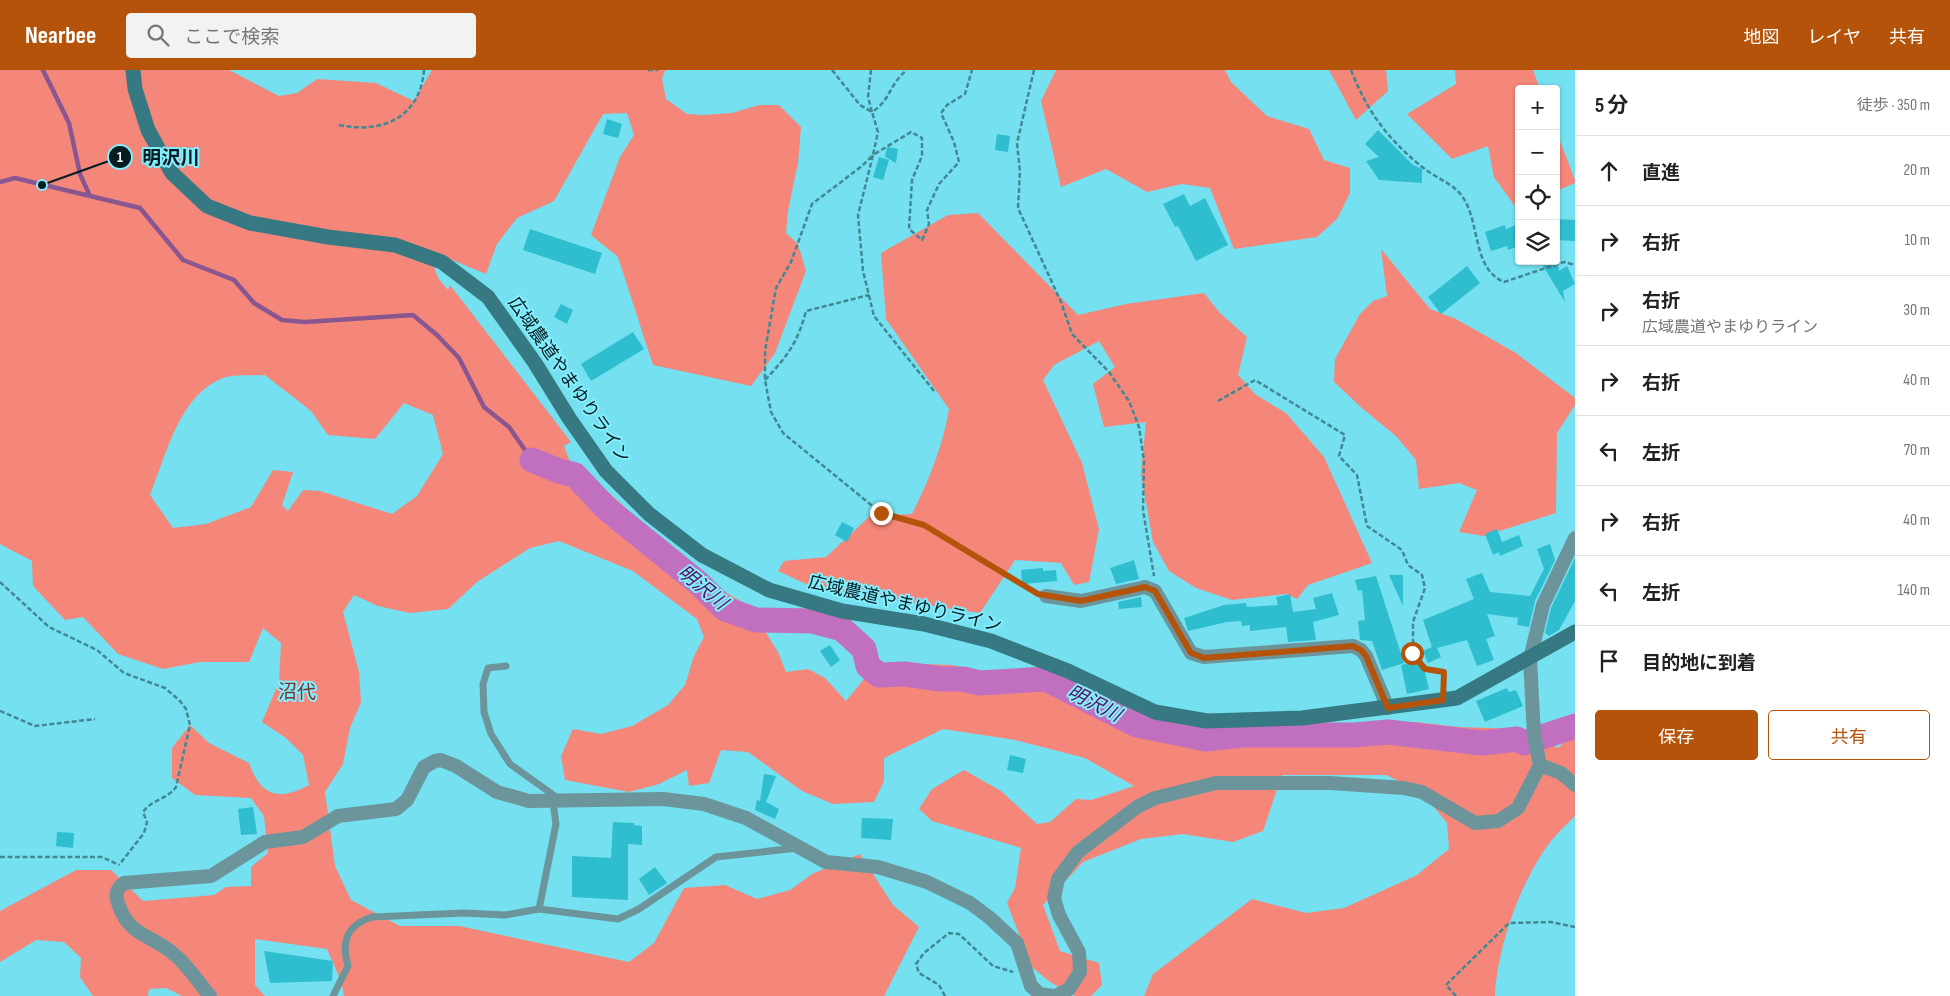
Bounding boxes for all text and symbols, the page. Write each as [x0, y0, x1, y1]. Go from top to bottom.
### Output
search box [126, 13, 476, 58]
text: Nearbee [25, 21, 96, 50]
icon: search [144, 21, 172, 49]
text: ここで検索 [184, 26, 279, 49]
text: 地図 [1744, 27, 1780, 48]
text: レイヤ [1808, 27, 1861, 48]
text: 共有 [1889, 27, 1925, 48]
map controls [1515, 85, 1560, 265]
button: + [1515, 85, 1560, 130]
text: 5 分 [1595, 93, 1629, 118]
text: 徒歩 · 350 m [1857, 96, 1930, 115]
button: − [1515, 130, 1560, 175]
callout: 明沢川 [108, 140, 210, 174]
text: 明沢川 [142, 147, 200, 170]
text: 1 [117, 148, 123, 167]
icon: ahead [1595, 157, 1623, 185]
text: 20 m [1903, 161, 1930, 180]
text: 直進 [1642, 162, 1680, 185]
button: locate [1515, 175, 1560, 220]
button: layers [1515, 220, 1560, 265]
icon: right [1595, 227, 1623, 255]
text: 10 m [1904, 231, 1930, 250]
text: 右折 [1642, 232, 1680, 255]
text: 右折 [1642, 290, 1680, 313]
street label: 広域農道やまゆりライン [504, 293, 634, 467]
icon: right [1595, 297, 1623, 325]
text: 30 m [1903, 301, 1930, 320]
text: 広域農道やまゆりライン [1642, 318, 1818, 337]
icon: right [1595, 367, 1623, 395]
text: 40 m [1903, 371, 1930, 390]
text: 右折 [1642, 372, 1680, 395]
icon: left [1595, 437, 1623, 465]
text: 70 m [1904, 441, 1930, 460]
text: 左折 [1642, 442, 1680, 465]
route end [870, 502, 893, 525]
icon: right [1595, 507, 1623, 535]
text: 40 m [1903, 511, 1930, 530]
text: 右折 [1642, 512, 1680, 535]
water label: 明沢川 [673, 561, 733, 616]
street label: 広域農道やまゆりライン [806, 571, 1004, 637]
icon: left [1595, 577, 1623, 605]
text: 140 m [1898, 581, 1930, 600]
text: 左折 [1642, 582, 1680, 605]
route start [1401, 642, 1424, 665]
icon: arrive [1595, 647, 1623, 675]
text: 目的地に到着 [1642, 652, 1756, 675]
district label: 沼代 [278, 681, 316, 704]
water label: 明沢川 [1063, 681, 1126, 728]
button: 保存 [1595, 710, 1758, 760]
button: 共有 [1768, 710, 1930, 760]

